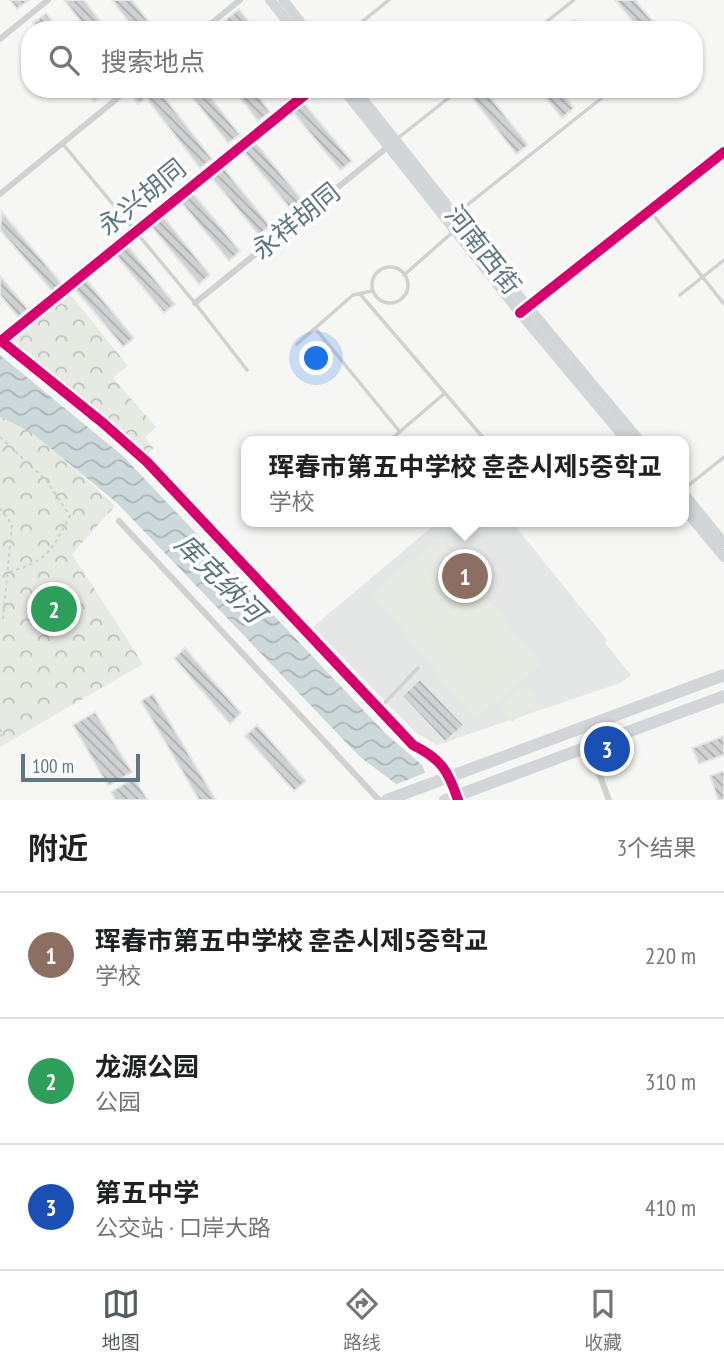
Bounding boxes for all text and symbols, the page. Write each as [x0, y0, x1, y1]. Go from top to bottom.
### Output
search box [21, 21, 703, 98]
icon: search [45, 41, 83, 79]
text: 搜索地点 [101, 45, 205, 78]
street label: 永兴胡同 [91, 151, 192, 242]
street label: 永祥胡同 [245, 175, 346, 266]
street label: 河南西街 [438, 199, 528, 301]
your location [299, 341, 333, 375]
popup [241, 436, 689, 527]
text: 珲春市第五中学校 훈춘시제5중학교 [268, 450, 662, 483]
text: 学校 [268, 487, 314, 516]
water label: 库克纳河 [168, 525, 277, 634]
pin: 1 [442, 550, 488, 602]
pin: 2 [31, 583, 77, 635]
pin: 3 [584, 723, 630, 775]
scale bar [21, 751, 140, 783]
text: 100 m [32, 754, 74, 778]
text: 附近 [28, 828, 88, 867]
text: 3个结果 [617, 833, 696, 862]
text: 珲春市第五中学校 훈춘시제5중학교 [95, 924, 488, 957]
text: 1 [46, 941, 57, 970]
text: 220 m [645, 941, 696, 970]
text: 学校 [95, 961, 141, 990]
text: 龙源公园 [95, 1050, 199, 1083]
text: 2 [46, 1067, 57, 1096]
text: 310 m [645, 1067, 696, 1096]
text: 公园 [95, 1087, 141, 1116]
text: 第五中学 [95, 1176, 199, 1209]
text: 3 [46, 1193, 57, 1222]
text: 410 m [645, 1193, 696, 1222]
text: 公交站 · 口岸大路 [95, 1213, 271, 1242]
tab: 地图 [102, 1285, 140, 1354]
tab: 路线 [343, 1285, 381, 1354]
tab: 收藏 [584, 1285, 622, 1354]

